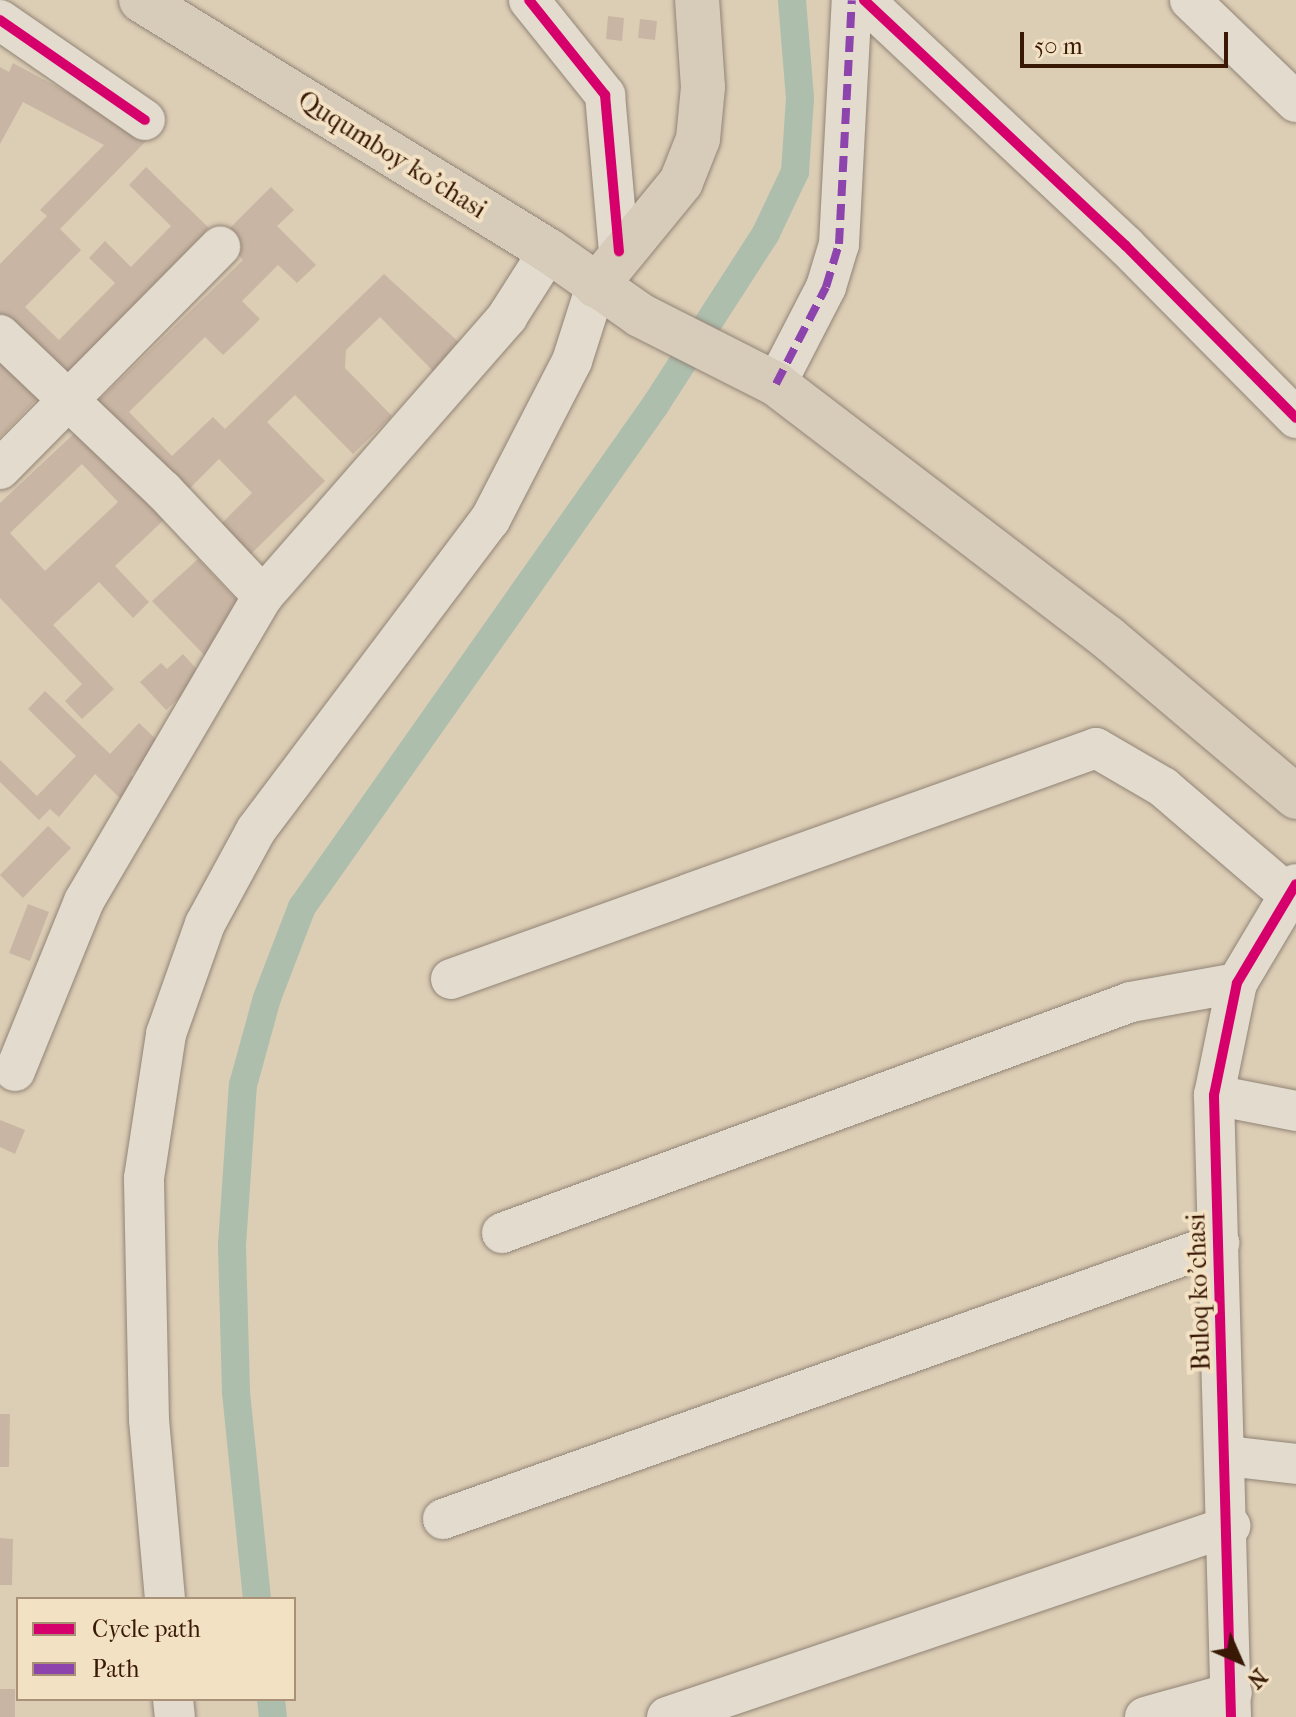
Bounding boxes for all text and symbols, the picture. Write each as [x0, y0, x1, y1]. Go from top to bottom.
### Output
scale bar [1024, 16, 1232, 66]
text: 50 m [1034, 32, 1083, 60]
street label: Ququmboy ko'chasi [292, 84, 492, 226]
street label: Buloq ko'chasi [1181, 1213, 1217, 1371]
legend [16, 1597, 296, 1701]
text: Cycle path [92, 1615, 201, 1643]
north arrow [1200, 1621, 1280, 1701]
text: Path [92, 1655, 139, 1683]
text: N [1242, 1663, 1272, 1693]

